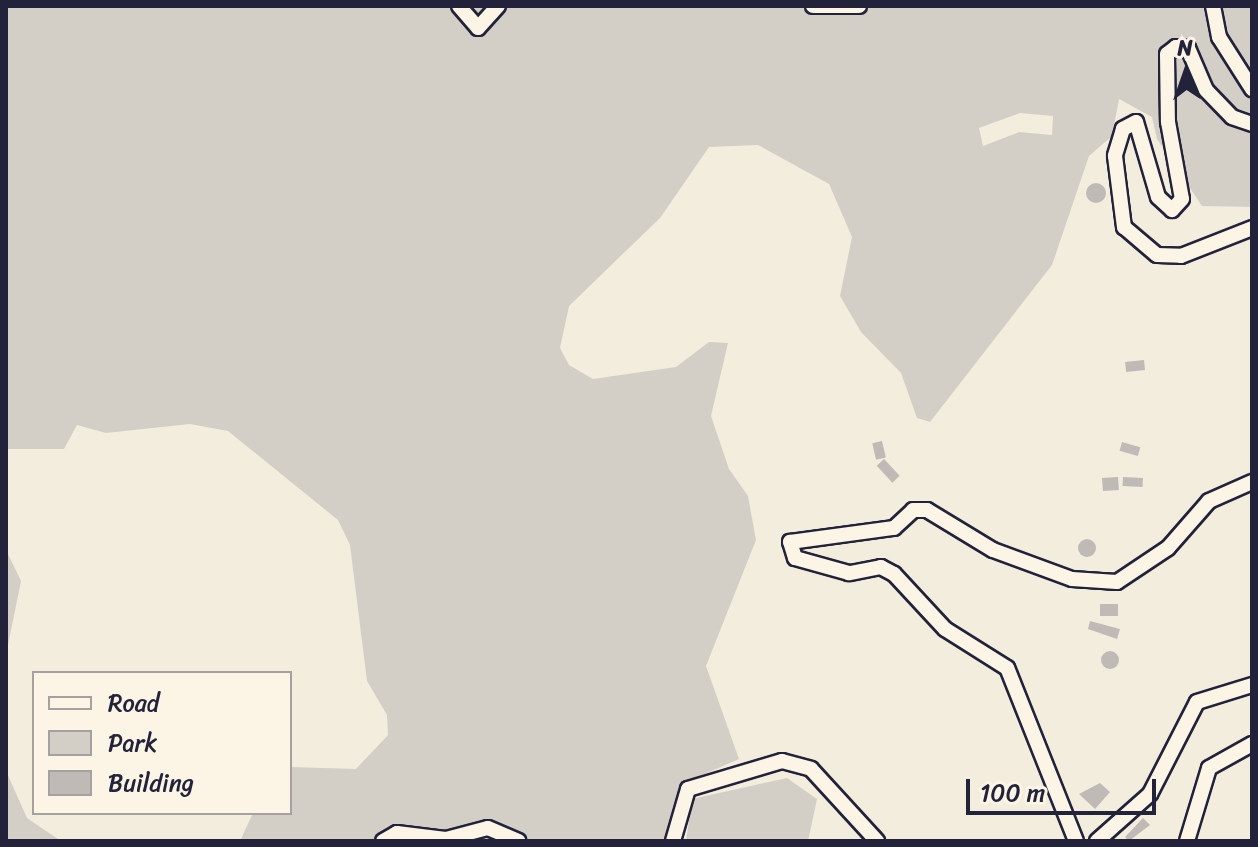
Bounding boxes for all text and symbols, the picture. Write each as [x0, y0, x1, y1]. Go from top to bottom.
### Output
text: N [1177, 28, 1193, 67]
north arrow [1146, 32, 1226, 112]
legend [32, 671, 292, 815]
text: Road [108, 682, 159, 724]
text: Park [108, 722, 157, 764]
text: Building [108, 762, 194, 804]
scale bar [970, 763, 1160, 813]
text: 100 m [980, 772, 1045, 814]

